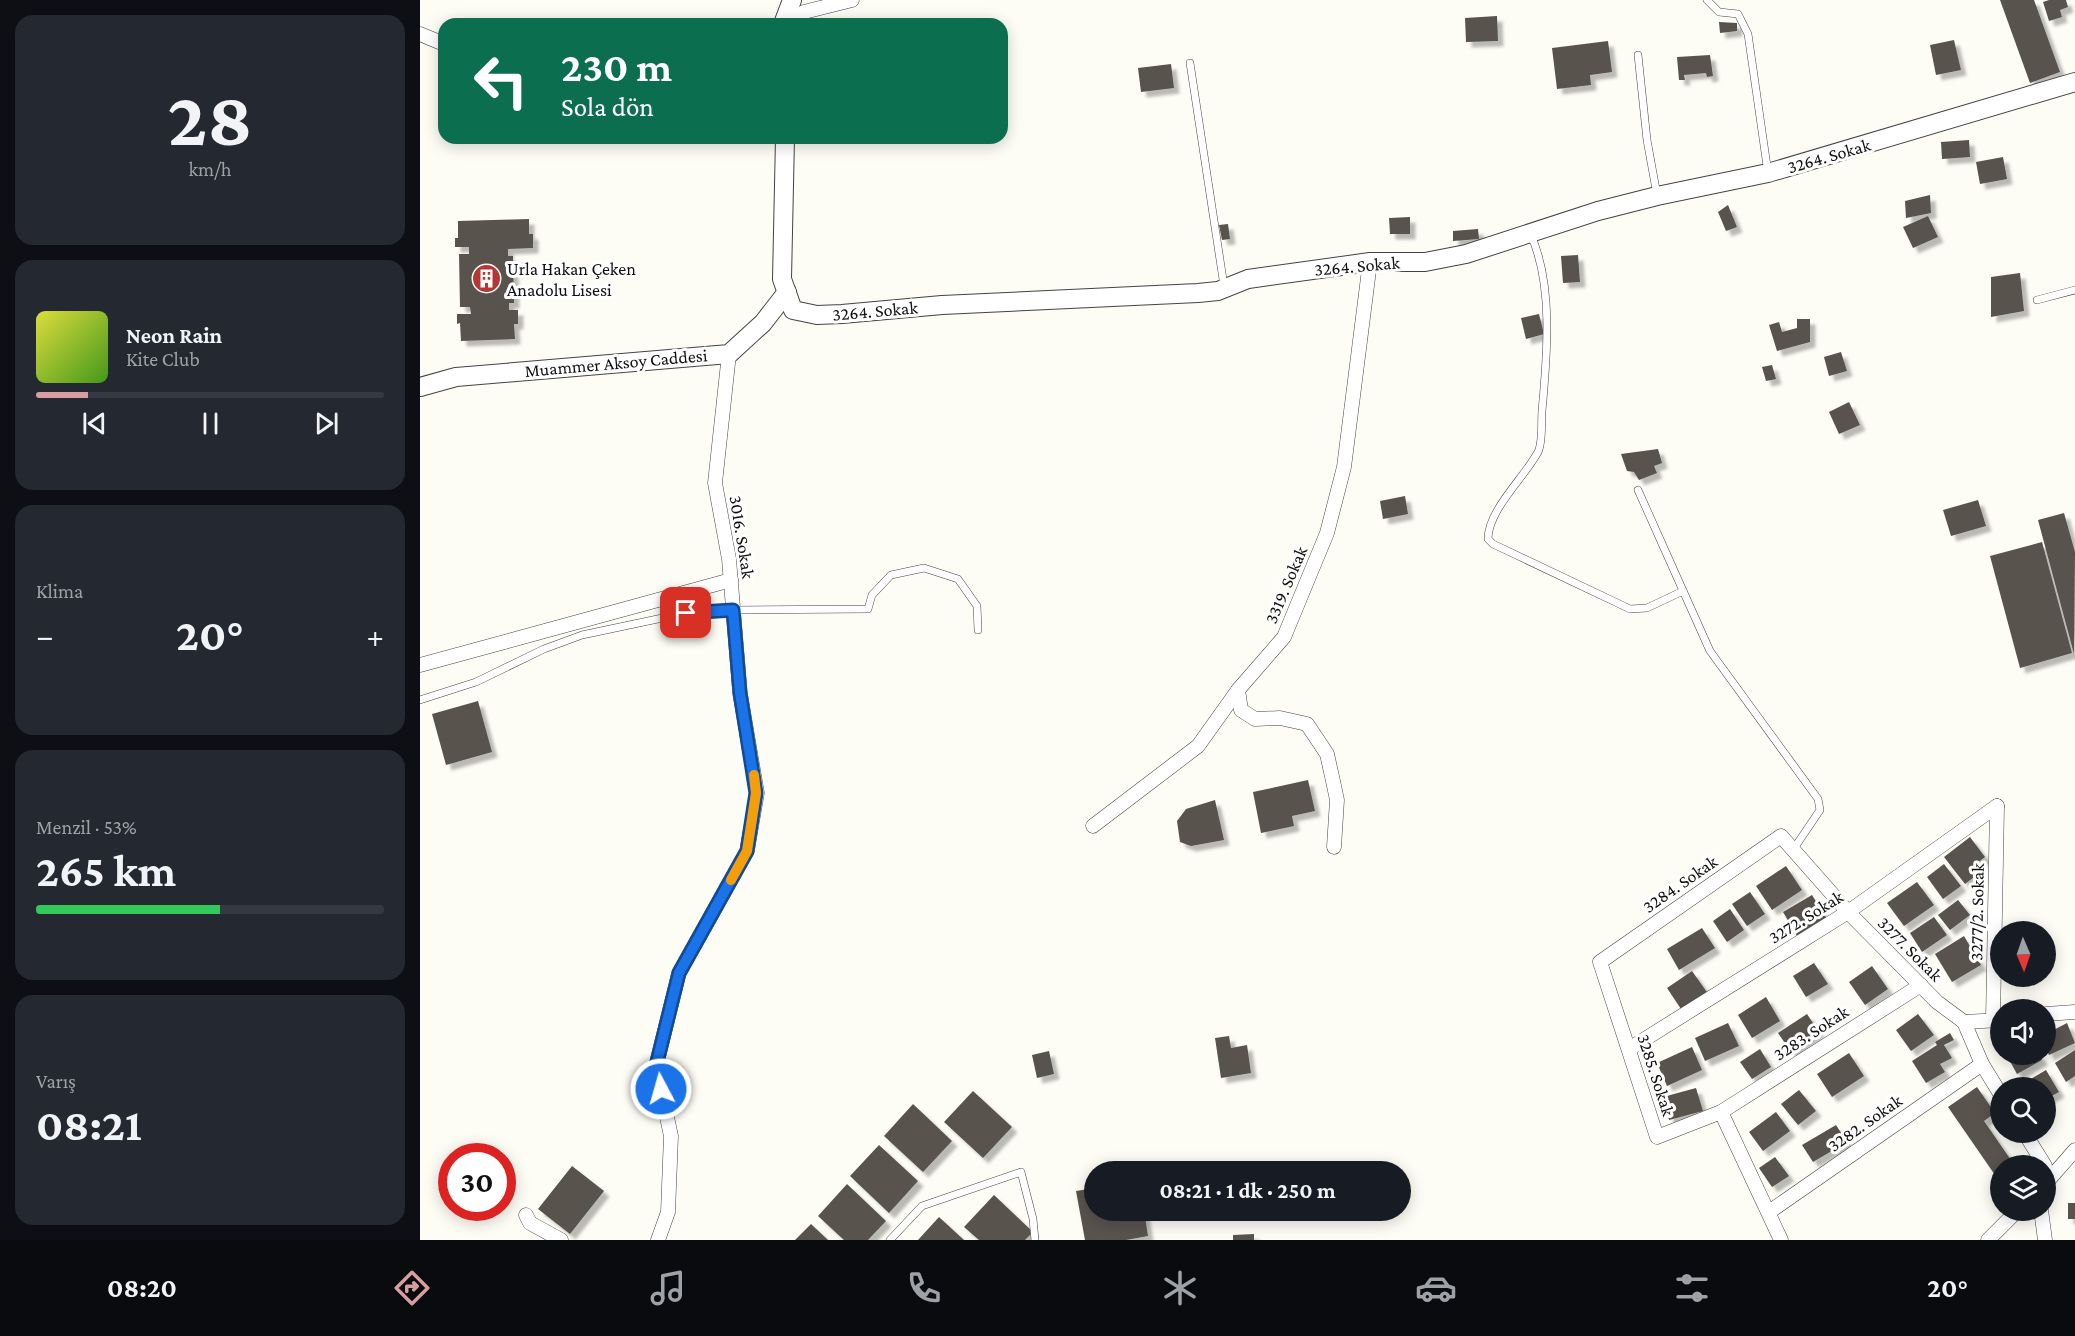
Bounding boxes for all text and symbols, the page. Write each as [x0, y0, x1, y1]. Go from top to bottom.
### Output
icon: left [462, 42, 540, 120]
text: 230 m [561, 43, 672, 90]
text: 28 [167, 75, 253, 162]
text: Sola dön [561, 92, 654, 122]
street label: 3264. Sokak [1785, 134, 1873, 177]
text: km/h [188, 158, 232, 180]
street label: 3264. Sokak [1313, 252, 1401, 280]
place label: Urla Hakan Çeken Anadolu Lisesi [507, 259, 636, 300]
building icon: Urla Hakan Çeken Anadolu Lisesi [470, 263, 502, 295]
street label: 3264. Sokak [831, 297, 919, 325]
text: Neon Rain [126, 323, 222, 348]
street label: Muammer Aksoy Caddesi [524, 345, 708, 381]
text: Kite Club [126, 348, 200, 370]
icon: previous [78, 407, 111, 440]
icon: pause [194, 407, 227, 440]
icon: next [310, 407, 343, 440]
street label: 3016. Sokak [726, 494, 759, 580]
street label: 3319. Sokak [1261, 543, 1311, 627]
text: Klima [36, 580, 83, 602]
pin [660, 587, 711, 638]
icon: arrive [669, 596, 702, 629]
text: 20° [176, 610, 244, 660]
text: − [36, 617, 53, 654]
text: + [367, 617, 384, 654]
text: Menzil · 53% [36, 816, 137, 838]
text: 265 km [36, 846, 176, 896]
street label: 3284. Sokak [1639, 851, 1721, 917]
street label: 3277/2. Sokak [1966, 863, 1988, 961]
street label: 3272. Sokak [1765, 886, 1847, 948]
street label: 3277. Sokak [1874, 913, 1947, 986]
north arrow [1990, 921, 2056, 987]
map controls [1990, 921, 2056, 1221]
button: sound [1990, 999, 2056, 1065]
street label: 3283. Sokak [1770, 1001, 1852, 1065]
street label: 3285. Sokak [1633, 1031, 1679, 1119]
position arrow [629, 1057, 693, 1121]
text: Varış [36, 1070, 76, 1092]
button: search [1990, 1077, 2056, 1143]
street label: 3282. Sokak [1824, 1090, 1906, 1156]
text: 08:21 [36, 1100, 142, 1150]
speed limit sign: 30 [438, 1143, 516, 1221]
button: layers [1990, 1155, 2056, 1221]
text: 08:21 · 1 dk · 250 m [1159, 1178, 1336, 1203]
icon: directions [391, 1267, 433, 1309]
icon: music [647, 1267, 689, 1309]
icon: phone [903, 1267, 945, 1309]
icon: climate [1159, 1267, 1201, 1309]
icon: car [1415, 1267, 1457, 1309]
icon: filters [1671, 1267, 1713, 1309]
text: 08:20 [107, 1273, 177, 1303]
text: 20° [1927, 1273, 1968, 1303]

